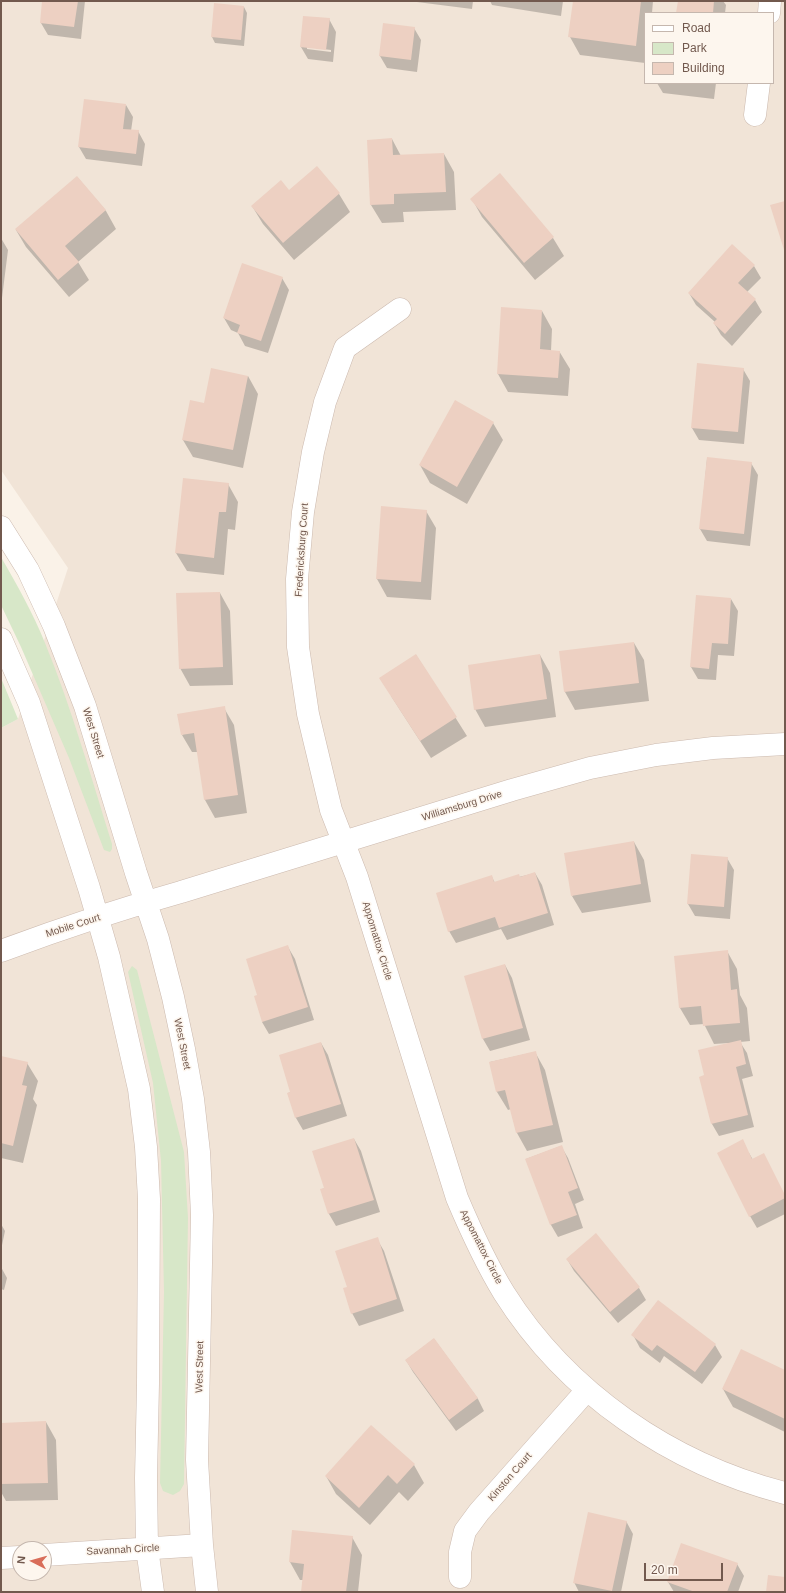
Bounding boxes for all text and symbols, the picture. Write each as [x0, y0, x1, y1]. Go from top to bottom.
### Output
legend [644, 12, 774, 84]
text: Road [682, 21, 711, 35]
text: Park [682, 41, 707, 55]
text: Building [682, 61, 725, 75]
street label: Fredericksburg Court [293, 503, 311, 597]
street label: West Street [80, 706, 106, 760]
street label: Williamsburg Drive [420, 788, 504, 824]
street label: Appomattox Circle [359, 900, 395, 982]
street label: Mobile Court [44, 912, 102, 940]
street label: West Street [171, 1017, 193, 1071]
street label: Appomattox Circle [457, 1208, 505, 1286]
street label: West Street [194, 1341, 206, 1393]
street label: Kinston Court [486, 1450, 534, 1504]
north arrow [12, 1541, 52, 1581]
street label: Savannah Circle [86, 1542, 160, 1558]
text: N [15, 1555, 27, 1564]
scale bar [646, 1555, 725, 1581]
text: 20 m [651, 1563, 678, 1577]

